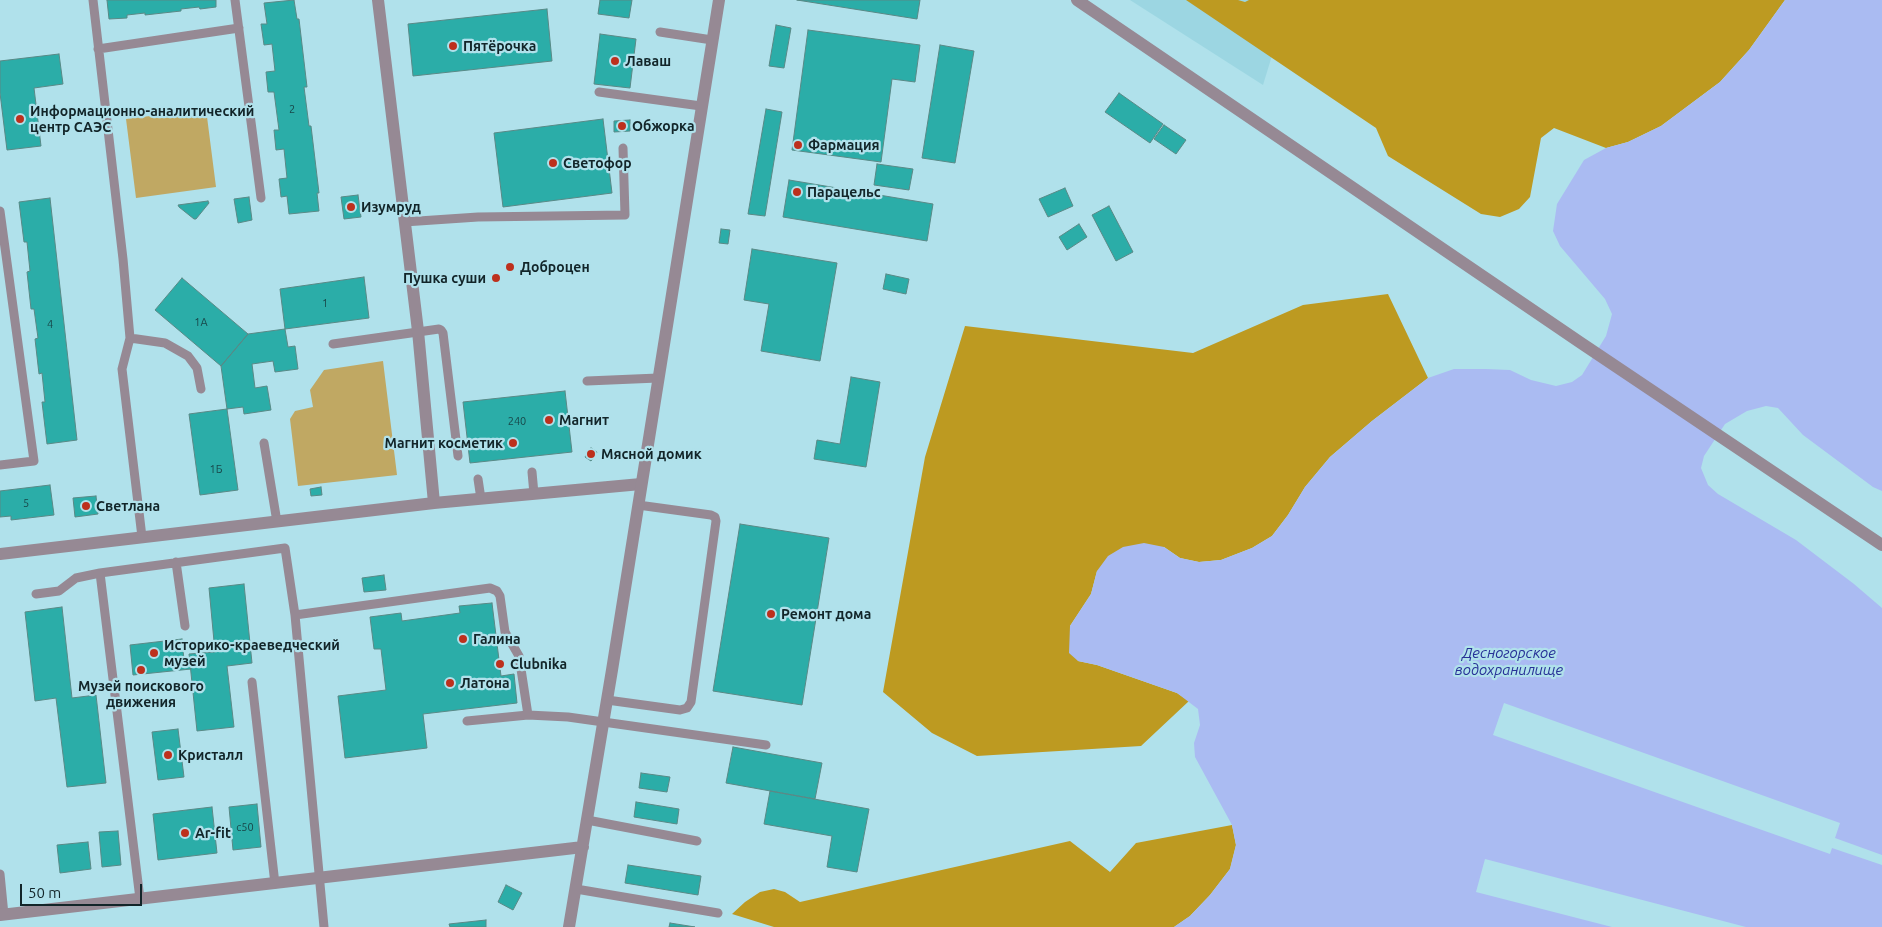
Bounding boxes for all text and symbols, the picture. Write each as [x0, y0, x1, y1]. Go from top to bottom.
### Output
place label: Пятёрочка [463, 38, 536, 54]
marker: Пятёрочка [447, 40, 459, 52]
place label: Лаваш [625, 53, 671, 69]
marker: Лаваш [609, 55, 621, 67]
house number: 2 [289, 102, 295, 116]
place label: Информационно-аналитический центр САЭС [30, 103, 254, 136]
marker: Информационно-аналитический центр САЭС [14, 113, 26, 125]
place label: Обжорка [632, 118, 695, 134]
marker: Обжорка [616, 120, 628, 132]
place label: Фармация [808, 137, 880, 153]
marker: Фармация [792, 139, 804, 151]
place label: Светофор [563, 155, 632, 171]
marker: Светофор [547, 157, 559, 169]
place label: Парацельс [807, 184, 881, 200]
marker: Парацельс [791, 186, 803, 198]
place label: Изумруд [361, 199, 421, 215]
marker: Изумруд [345, 201, 357, 213]
place label: Доброцен [520, 259, 590, 275]
marker: Доброцен [504, 261, 516, 273]
place label: Пушка суши [403, 270, 486, 286]
marker: Пушка суши [490, 272, 502, 284]
house number: 1 [322, 296, 328, 310]
house number: 1А [194, 315, 208, 329]
house number: 4 [47, 317, 53, 331]
place label: Магнит [559, 412, 609, 428]
house number: 240 [508, 414, 526, 428]
marker: Магнит [543, 414, 555, 426]
place label: Магнит косметик [385, 435, 503, 451]
marker: Магнит косметик [507, 437, 519, 449]
place label: Мясной домик [601, 446, 702, 462]
marker: Мясной домик [585, 448, 597, 460]
house number: 1Б [210, 462, 222, 476]
house number: 5 [23, 496, 29, 510]
place label: Светлана [96, 498, 160, 514]
marker: Светлана [80, 500, 92, 512]
place label: Ремонт дома [781, 606, 871, 622]
marker: Ремонт дома [765, 608, 777, 620]
place label: Галина [473, 631, 521, 647]
marker: Галина [457, 633, 469, 645]
place label: Историко-краеведческий музей [164, 637, 340, 670]
water label: Десногорское водохранилище [1455, 644, 1563, 679]
marker: Историко-краеведческий музей [148, 647, 160, 659]
place label: Clubnika [510, 656, 567, 672]
marker: Clubnika [494, 658, 506, 670]
marker: Музей поискового движения [135, 664, 147, 676]
place label: Латона [460, 675, 510, 691]
marker: Латона [444, 677, 456, 689]
place label: Музей поискового движения [78, 678, 204, 710]
place label: Кристалл [178, 747, 243, 763]
marker: Кристалл [162, 749, 174, 761]
house number: с50 [236, 820, 254, 834]
place label: Ar-fit [195, 825, 231, 841]
marker: Ar-fit [179, 827, 191, 839]
scale bar [22, 874, 145, 906]
text: 50 m [28, 884, 61, 901]

